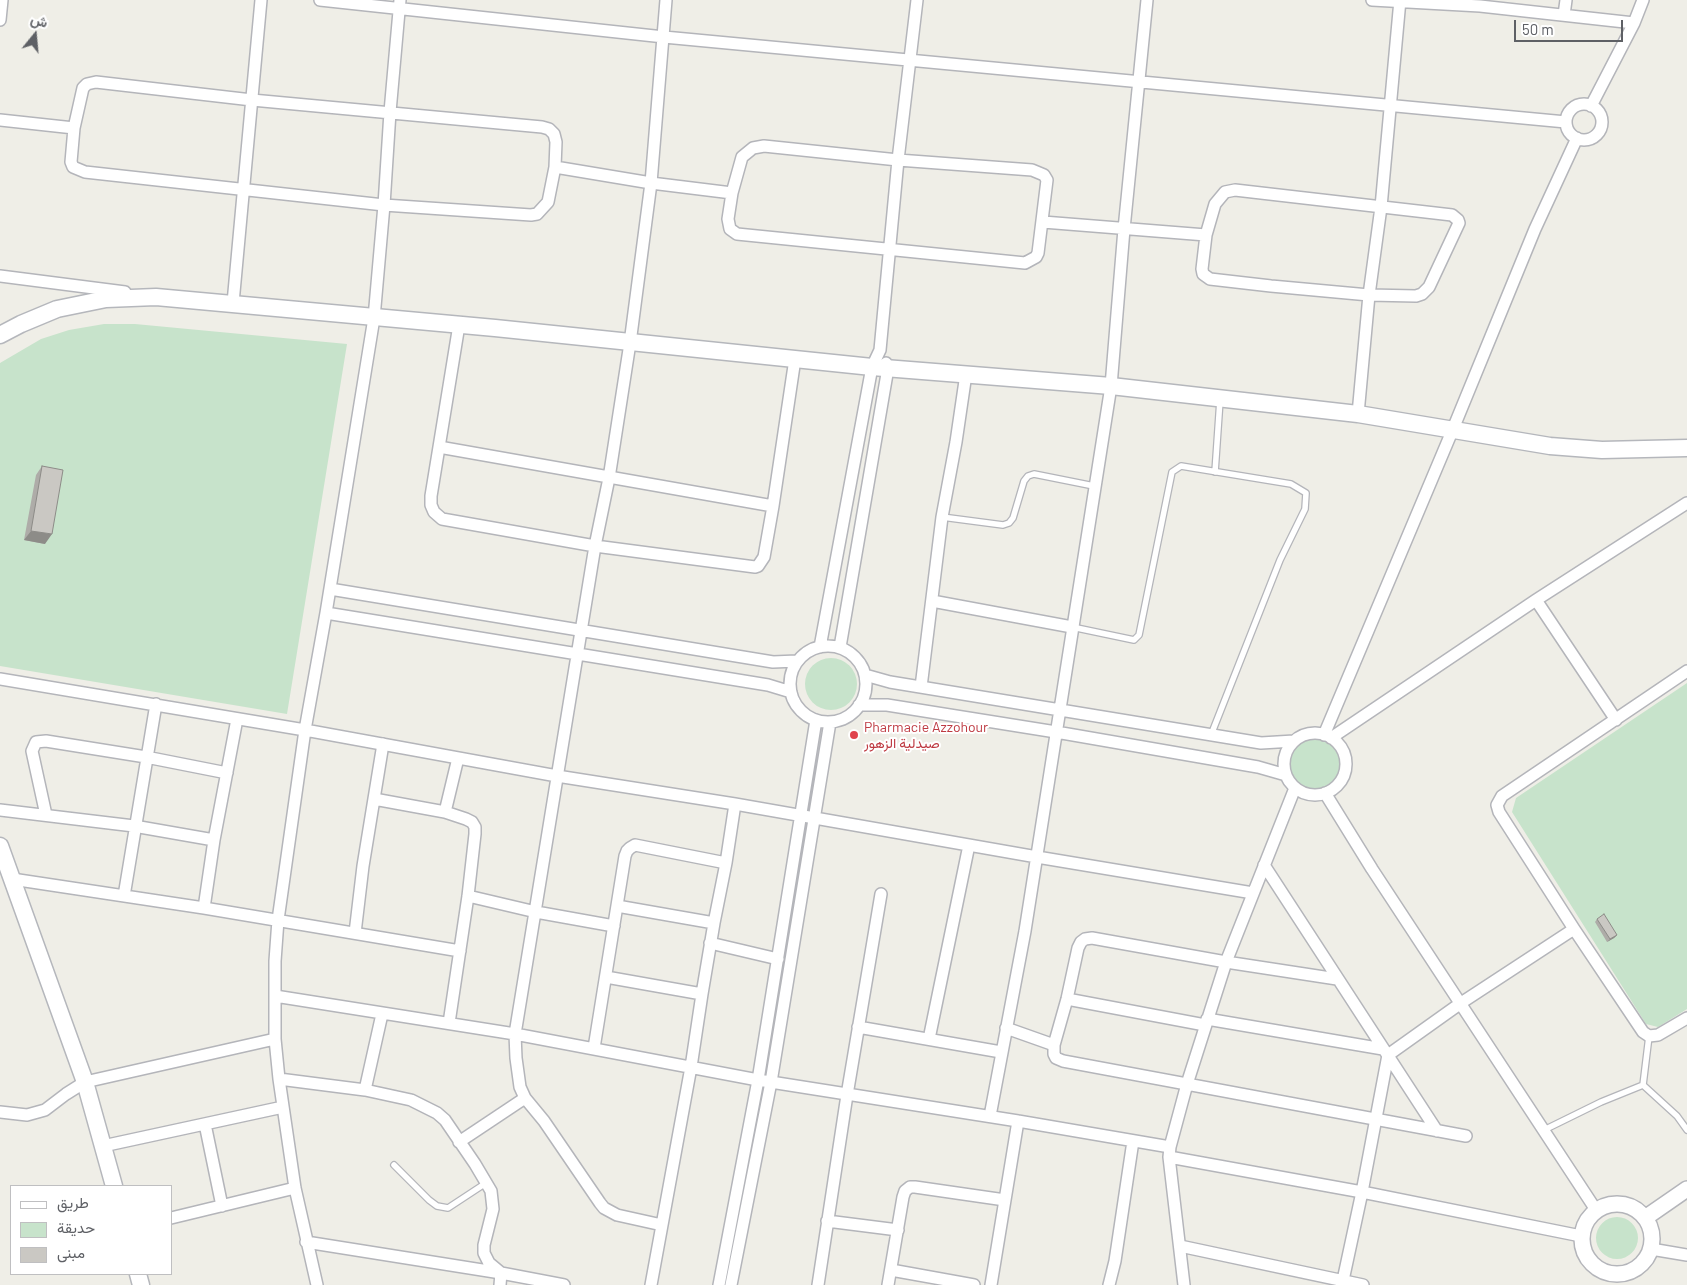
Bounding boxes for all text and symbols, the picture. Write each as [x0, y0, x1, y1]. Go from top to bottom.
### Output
north arrow [10, 10, 60, 60]
text: ش [29, 10, 50, 31]
scale bar [1517, 10, 1626, 42]
text: 50 m [1522, 20, 1554, 38]
place label: Pharmacie Azzohour صيدلية الزهور [864, 719, 988, 752]
marker: Pharmacie Azzohour صيدلية الزهور [848, 729, 860, 741]
legend [10, 1185, 172, 1275]
text: طريق [57, 1193, 89, 1211]
text: حديقة [57, 1218, 95, 1236]
text: مبنى [57, 1243, 85, 1261]

